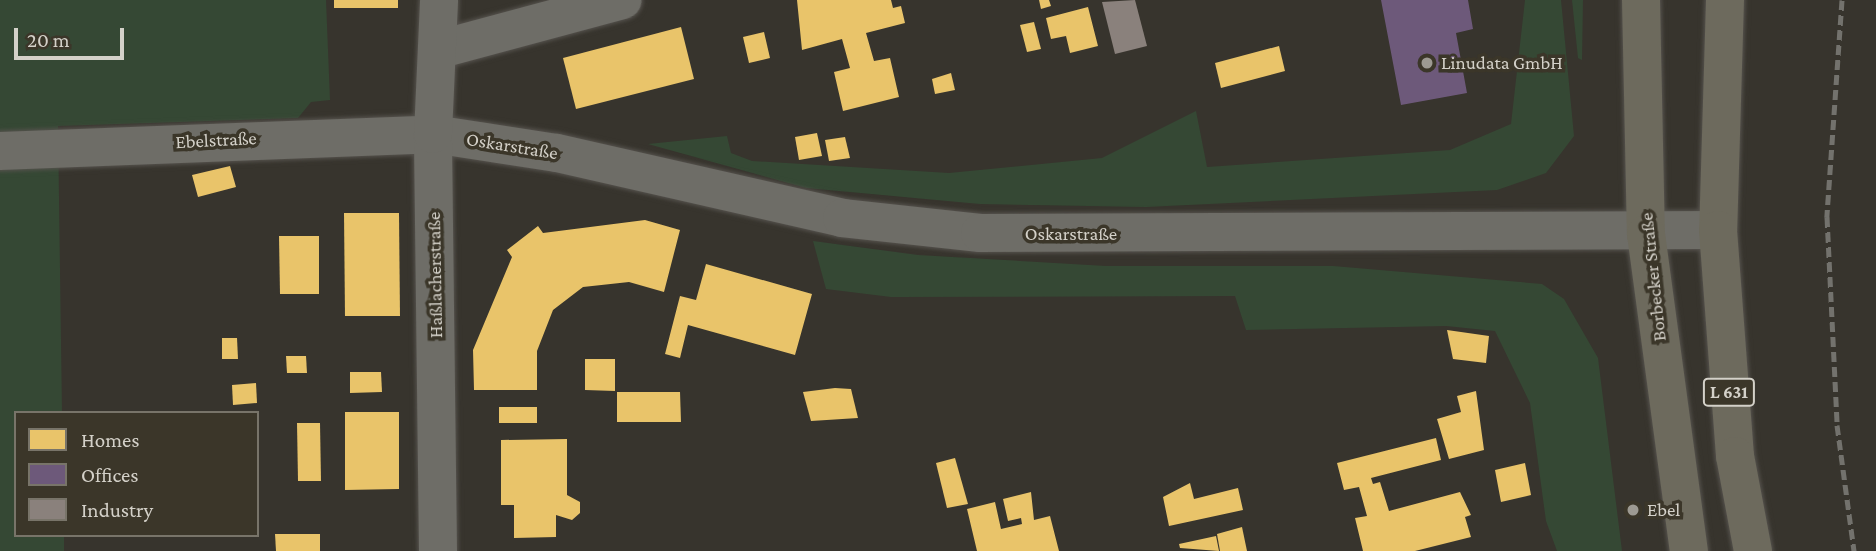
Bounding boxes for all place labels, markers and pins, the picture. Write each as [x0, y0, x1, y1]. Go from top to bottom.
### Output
place label: Linudata GmbH [1441, 52, 1563, 74]
marker: Linudata GmbH [1419, 55, 1435, 71]
place label: Ebel [1647, 499, 1680, 521]
marker: Ebel [1625, 502, 1641, 518]

